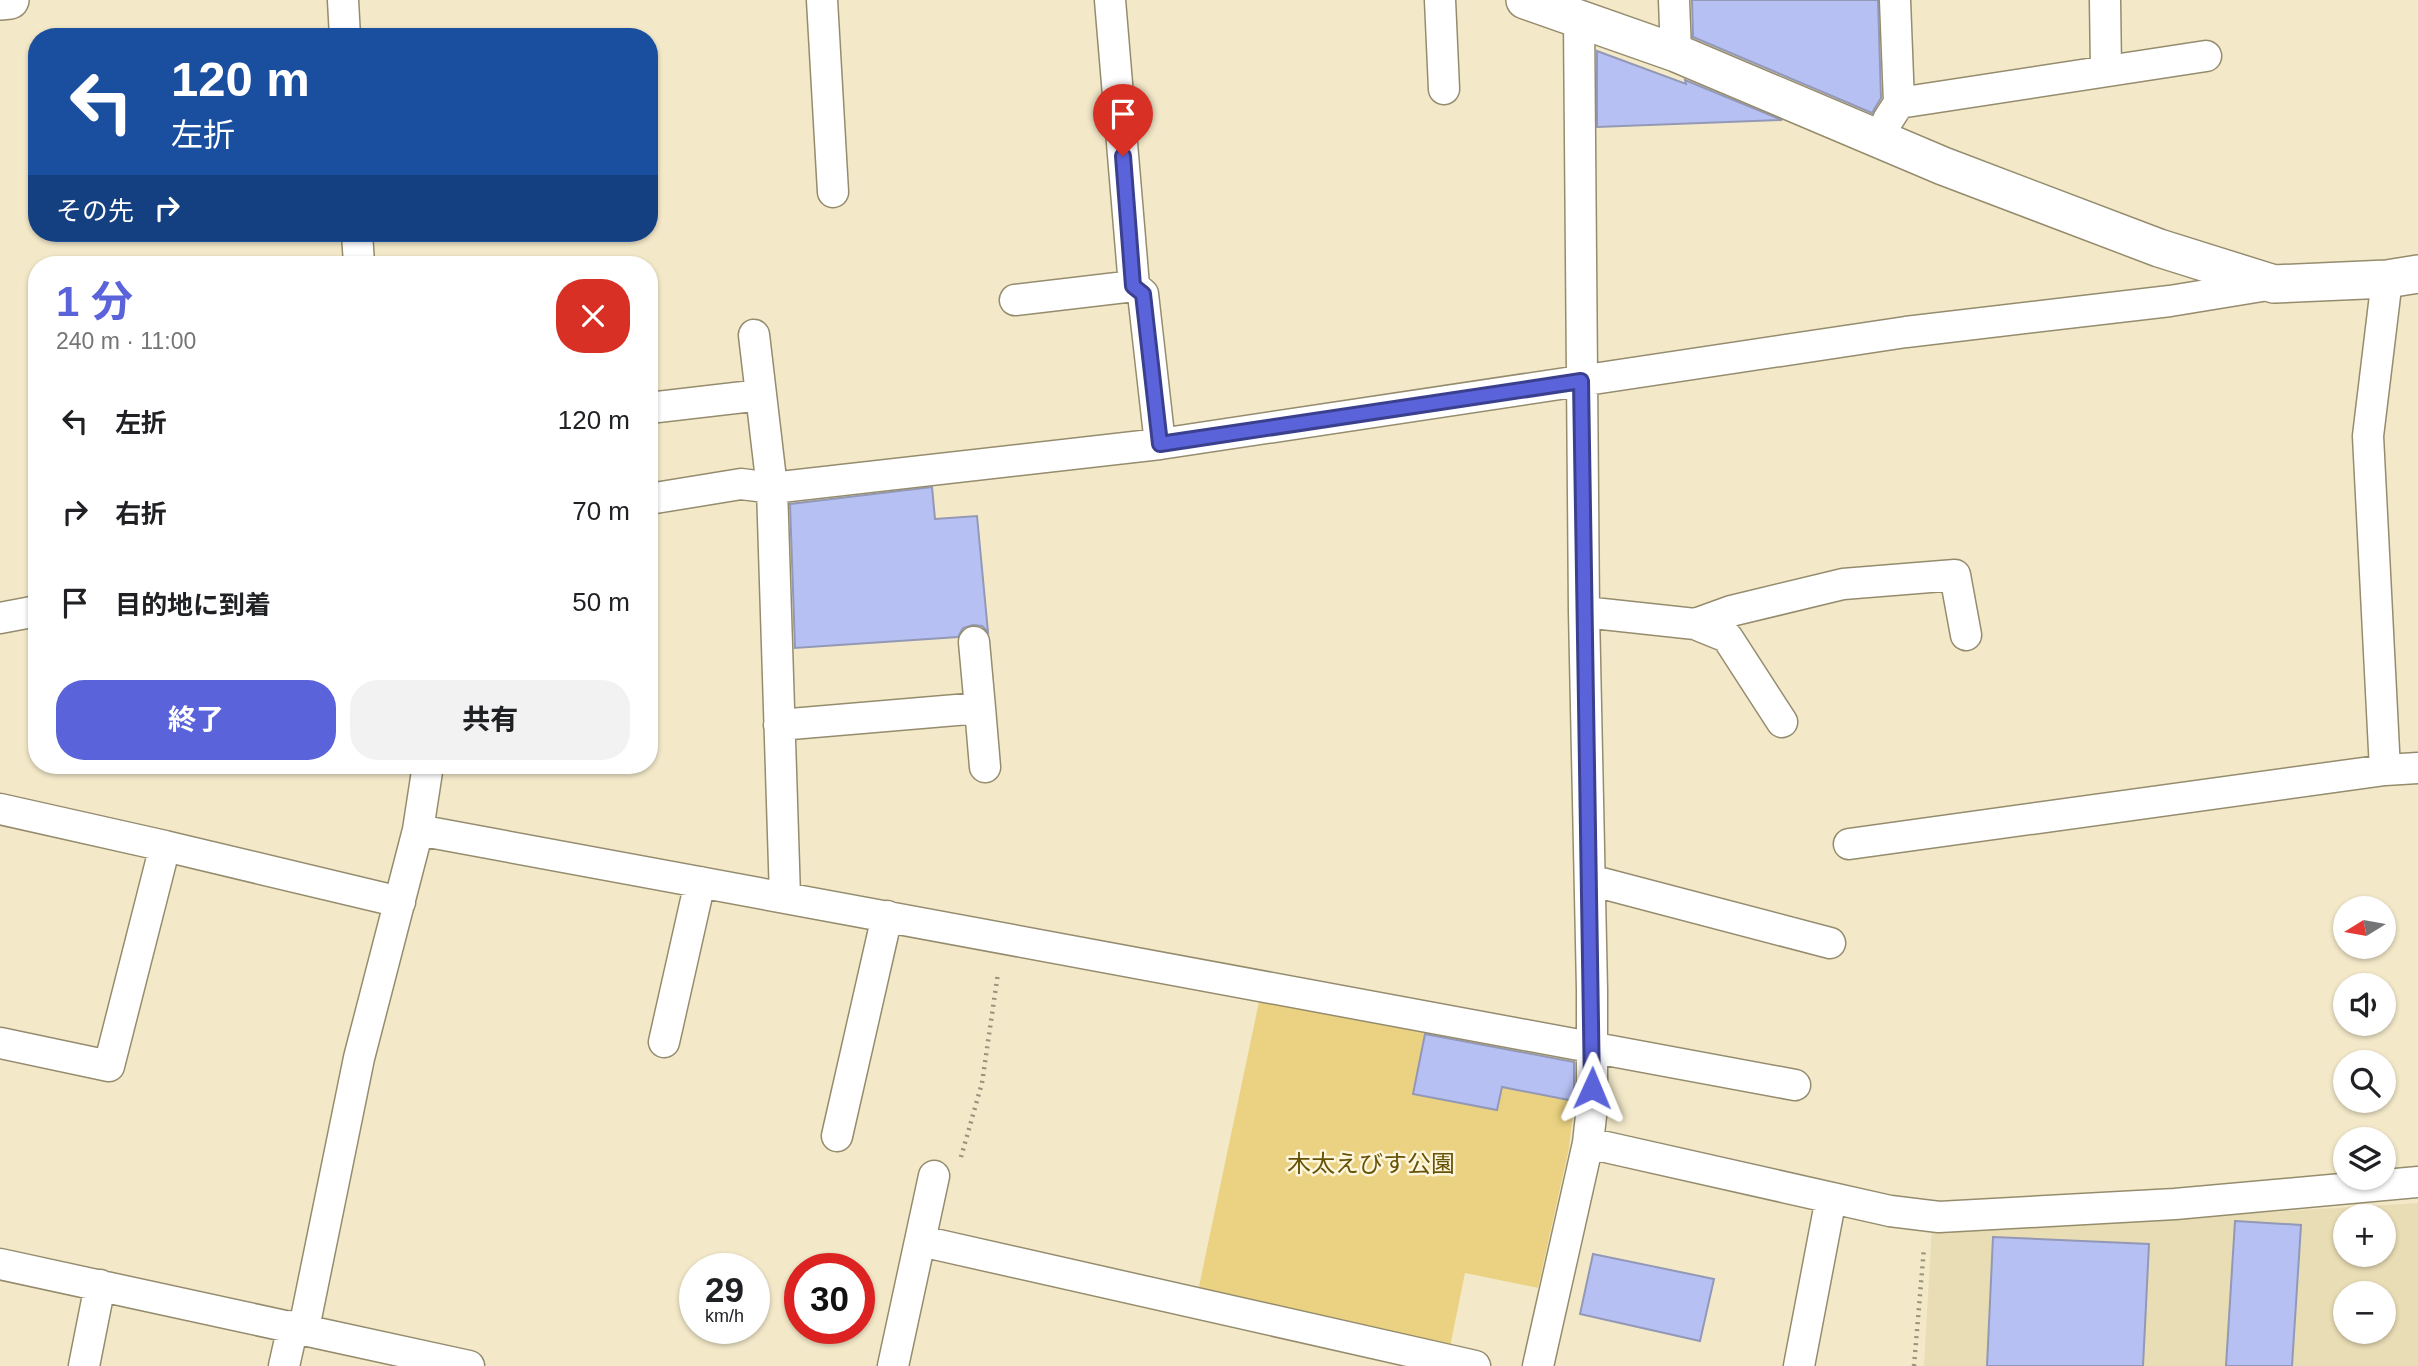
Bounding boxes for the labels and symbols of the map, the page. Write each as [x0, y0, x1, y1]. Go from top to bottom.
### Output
pin [1093, 84, 1153, 156]
north arrow [2333, 896, 2396, 959]
position arrow [1555, 1051, 1629, 1125]
park label: 木太えびす公園 [1287, 1150, 1455, 1177]
speed limit sign: 30 [784, 1253, 875, 1344]

